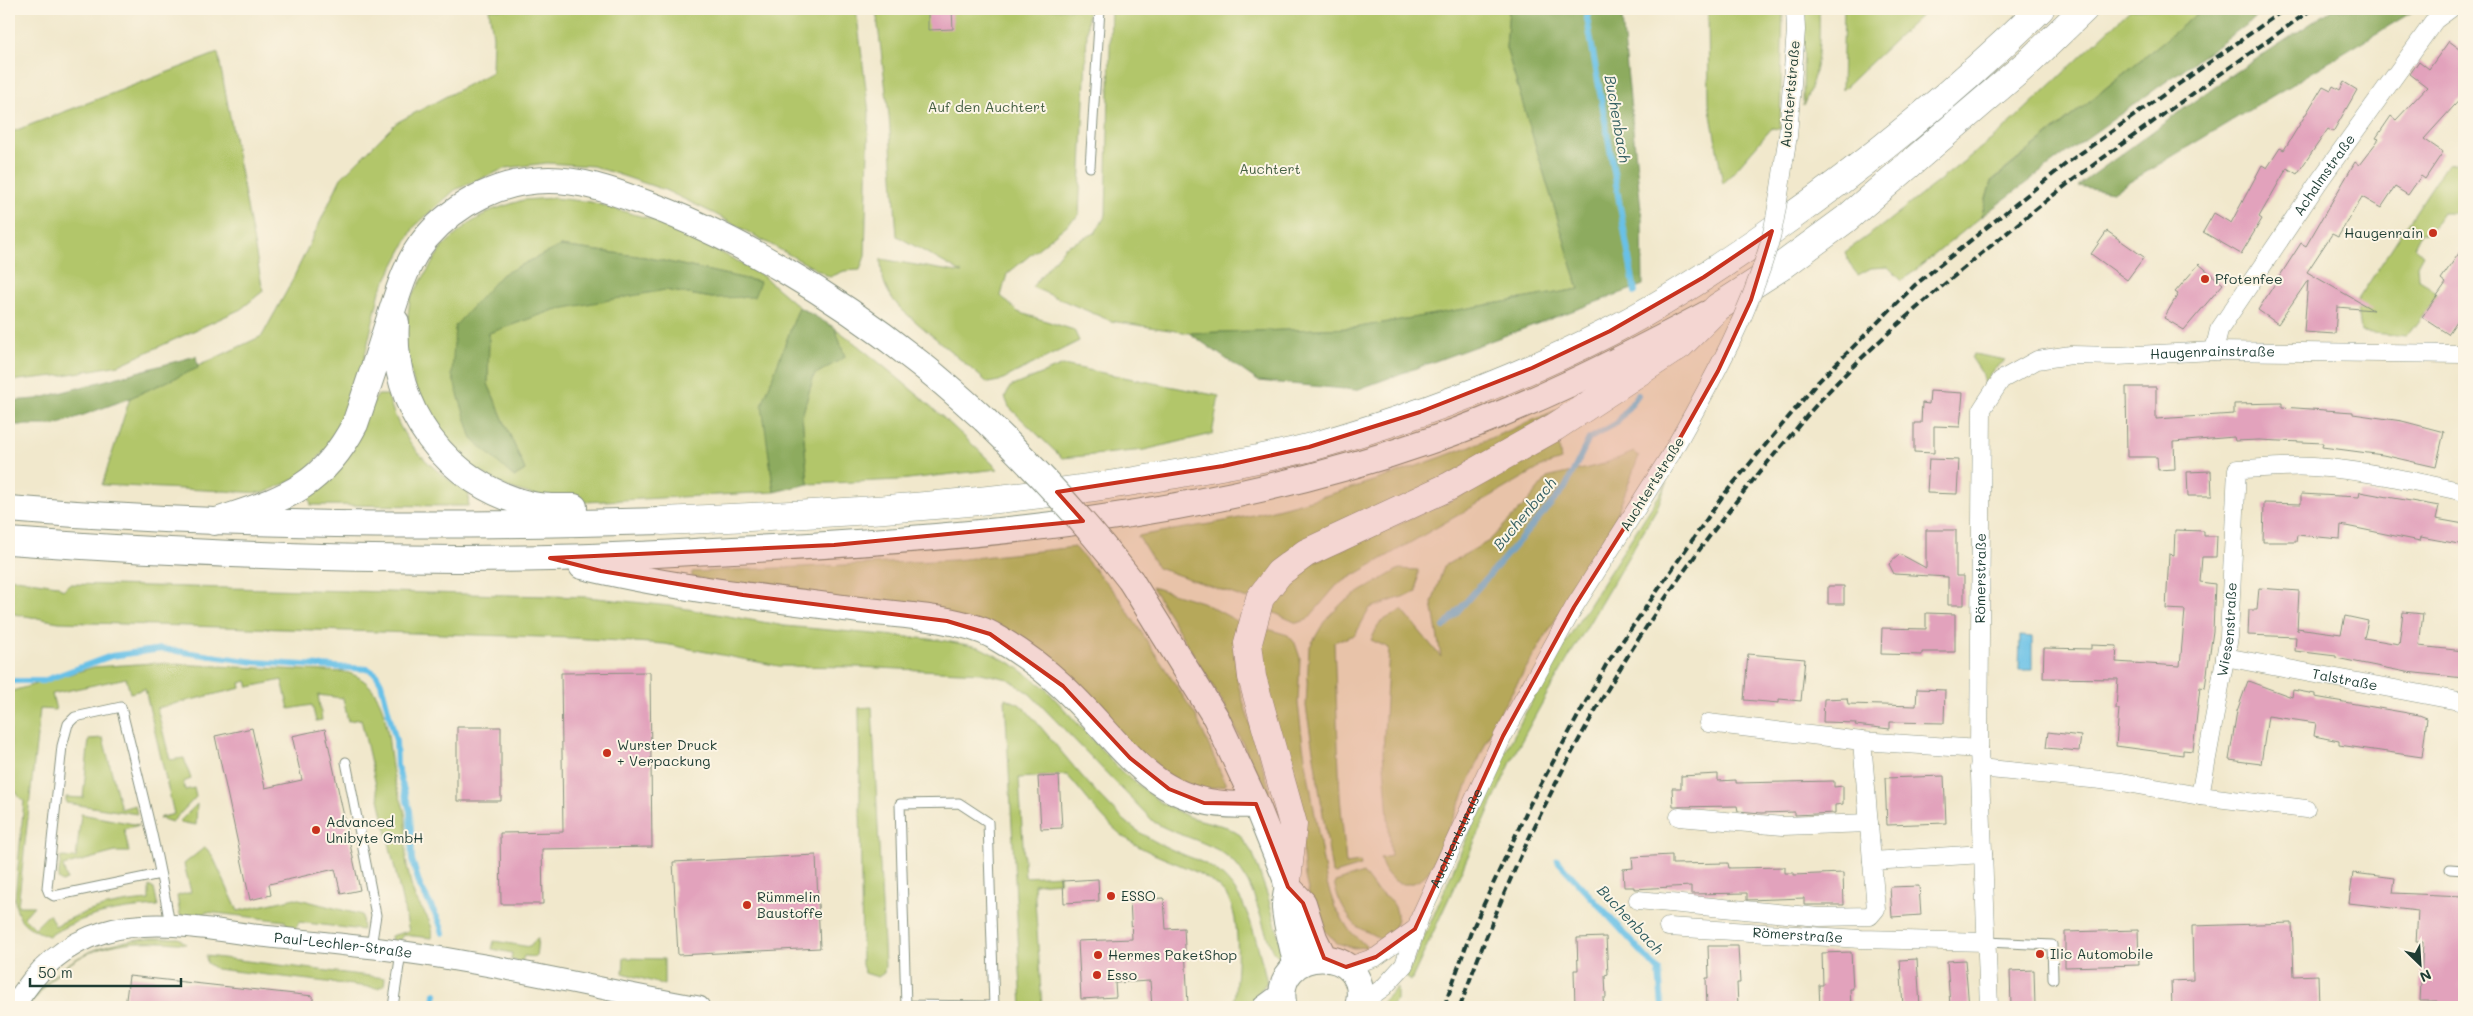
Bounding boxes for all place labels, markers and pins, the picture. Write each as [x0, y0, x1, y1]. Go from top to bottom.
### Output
place label: Haugenrain [2344, 223, 2423, 242]
marker: Haugenrain [2427, 227, 2439, 239]
place label: Pfotenfee [2215, 269, 2283, 288]
marker: Pfotenfee [2199, 273, 2211, 285]
place label: Wurster Druck + Verpackung [617, 735, 717, 770]
marker: Wurster Druck + Verpackung [601, 747, 613, 759]
place label: Advanced Unibyte GmbH [326, 812, 423, 847]
marker: Advanced Unibyte GmbH [310, 824, 322, 836]
place label: ESSO [1121, 886, 1156, 905]
place label: Rümmelin Baustoffe [757, 887, 823, 922]
marker: ESSO [1105, 890, 1117, 902]
marker: Rümmelin Baustoffe [741, 899, 753, 911]
place label: Ilic Automobile [2050, 944, 2153, 963]
place label: Hermes PaketShop [1108, 945, 1237, 964]
marker: Ilic Automobile [2034, 948, 2046, 960]
marker: Hermes PaketShop [1092, 949, 1104, 961]
place label: Esso [1107, 965, 1137, 984]
marker: Esso [1091, 969, 1103, 981]

